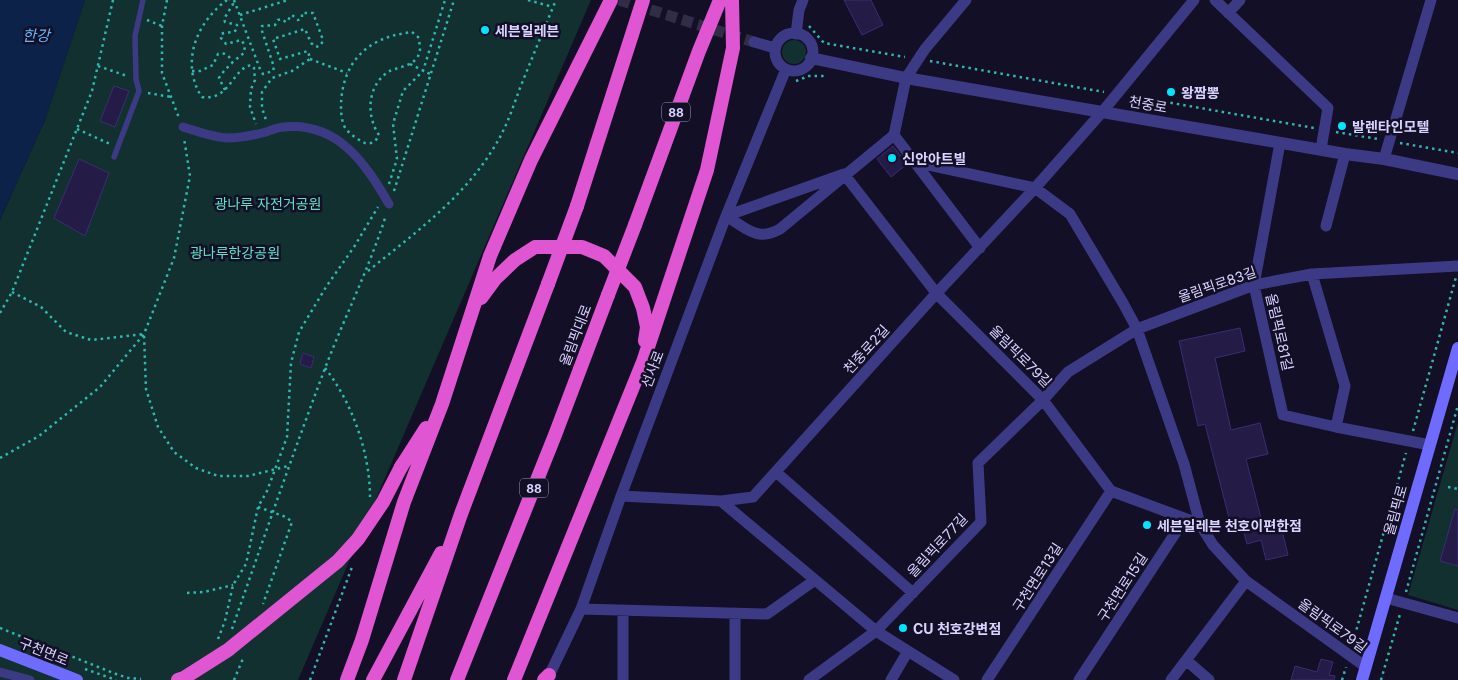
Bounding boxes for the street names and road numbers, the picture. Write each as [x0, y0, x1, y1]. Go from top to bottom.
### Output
street label: 천중로 [1127, 92, 1169, 116]
road number: 88 [662, 102, 690, 121]
street label: 올림픽로83길 [1176, 263, 1258, 305]
street label: 올림픽로81길 [1263, 292, 1297, 372]
street label: 올림픽대로 [556, 302, 595, 368]
street label: 천중로2길 [840, 321, 892, 377]
street label: 올림픽로79길 [986, 321, 1056, 391]
street label: 선사로 [637, 348, 667, 390]
road number: 88 [520, 478, 548, 498]
street label: 올림픽로 [1380, 483, 1410, 537]
street label: 올림픽로77길 [903, 510, 971, 580]
street label: 구천면로13길 [1008, 539, 1066, 615]
street label: 구천면로15길 [1093, 549, 1151, 625]
street label: 올림픽로79길 [1295, 594, 1371, 656]
street label: 구천면로 [17, 633, 71, 669]

